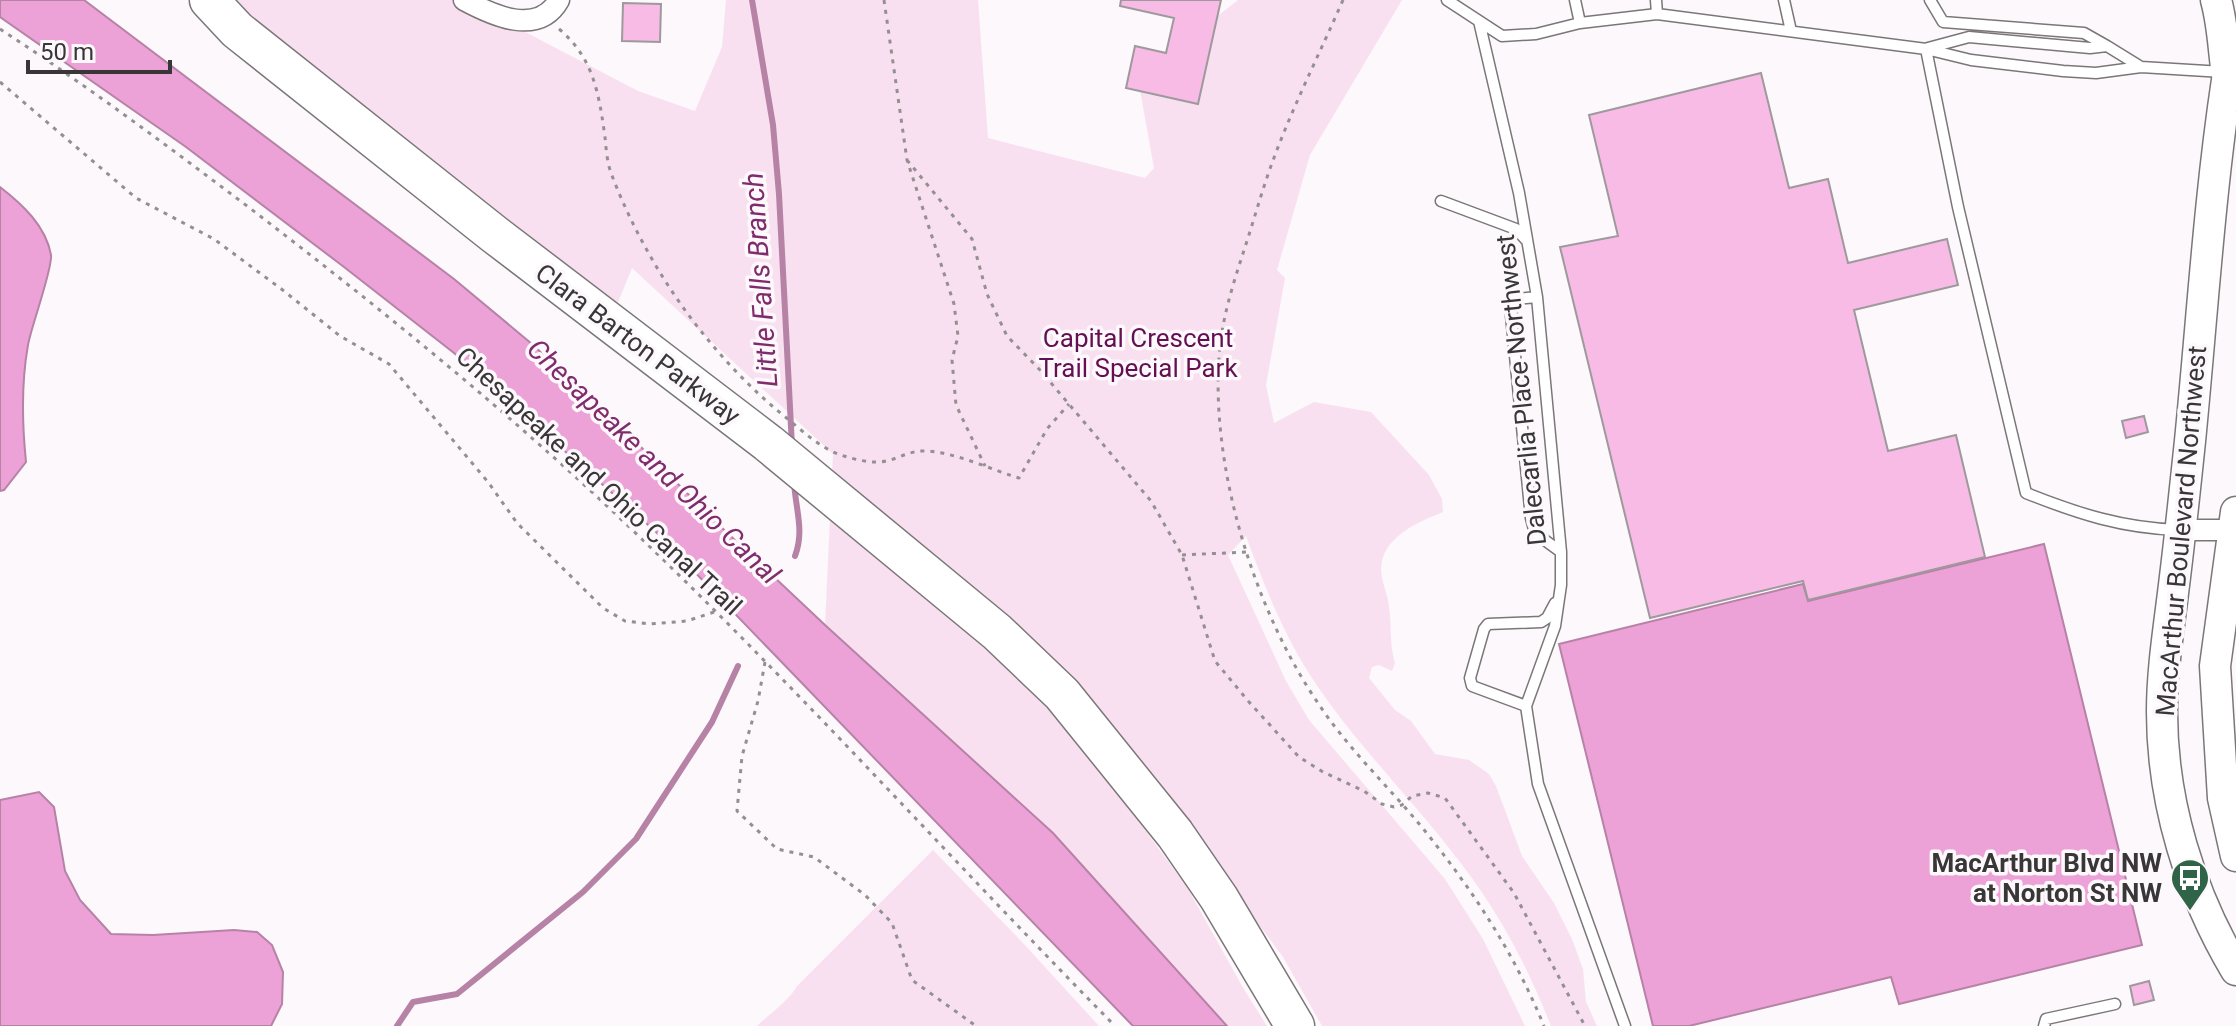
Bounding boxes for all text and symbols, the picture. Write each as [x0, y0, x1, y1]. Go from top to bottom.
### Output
scale bar [28, 24, 170, 74]
text: 50 m [40, 38, 94, 66]
water label: Little Falls Branch [737, 172, 784, 388]
street label: Dalecarlia Place Northwest [1490, 233, 1552, 547]
street label: Clara Barton Parkway [530, 257, 746, 431]
park label: Capital Crescent Trail Special Park [1038, 323, 1238, 383]
water label: Chesapeake and Ohio Canal [520, 332, 787, 591]
street label: Chesapeake and Ohio Canal Trail [450, 341, 748, 621]
street label: MacArthur Boulevard Northwest [2150, 345, 2212, 717]
place label: MacArthur Blvd NW at Norton St NW [1932, 848, 2162, 908]
bus stop icon: MacArthur Blvd NW at Norton St NW [2169, 857, 2211, 912]

